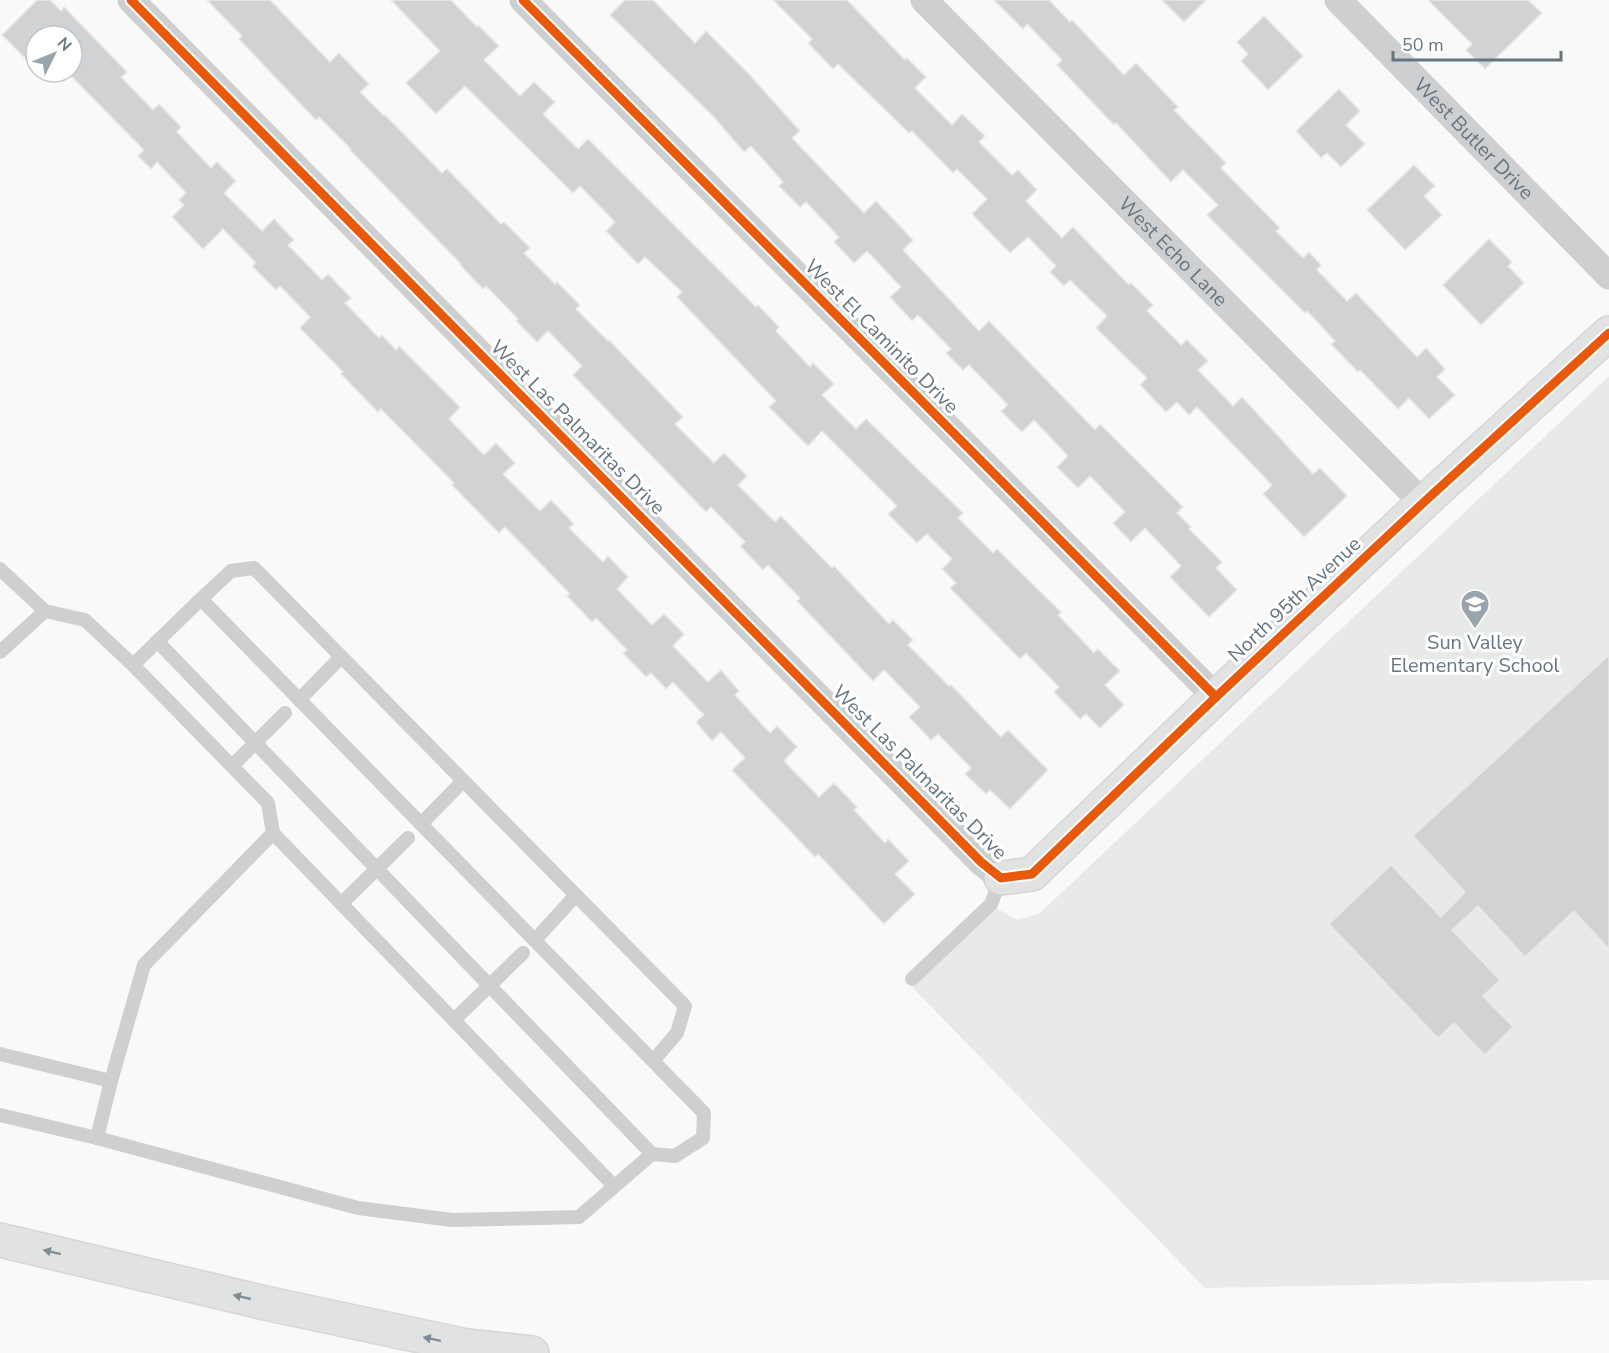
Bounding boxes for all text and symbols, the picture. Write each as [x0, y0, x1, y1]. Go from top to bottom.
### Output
north arrow [24, 24, 84, 84]
scale bar [1393, 24, 1561, 62]
text: N [52, 33, 76, 56]
text: 50 m [1402, 33, 1444, 57]
street label: West Butler Drive [1407, 72, 1540, 206]
street label: West Echo Lane [1112, 191, 1234, 313]
street label: West El Caminito Drive [799, 253, 965, 419]
street label: West Las Palmaritas Drive [484, 334, 671, 521]
street label: North 95th Avenue [1222, 531, 1367, 668]
school or university icon: Sun Valley Elementary School [1459, 588, 1491, 630]
place label: Sun Valley Elementary School [1390, 629, 1560, 679]
street label: West Las Palmaritas Drive [826, 679, 1013, 866]
one-way arrow [43, 1247, 61, 1257]
one-way arrow [232, 1292, 251, 1302]
one-way arrow [422, 1334, 441, 1343]

